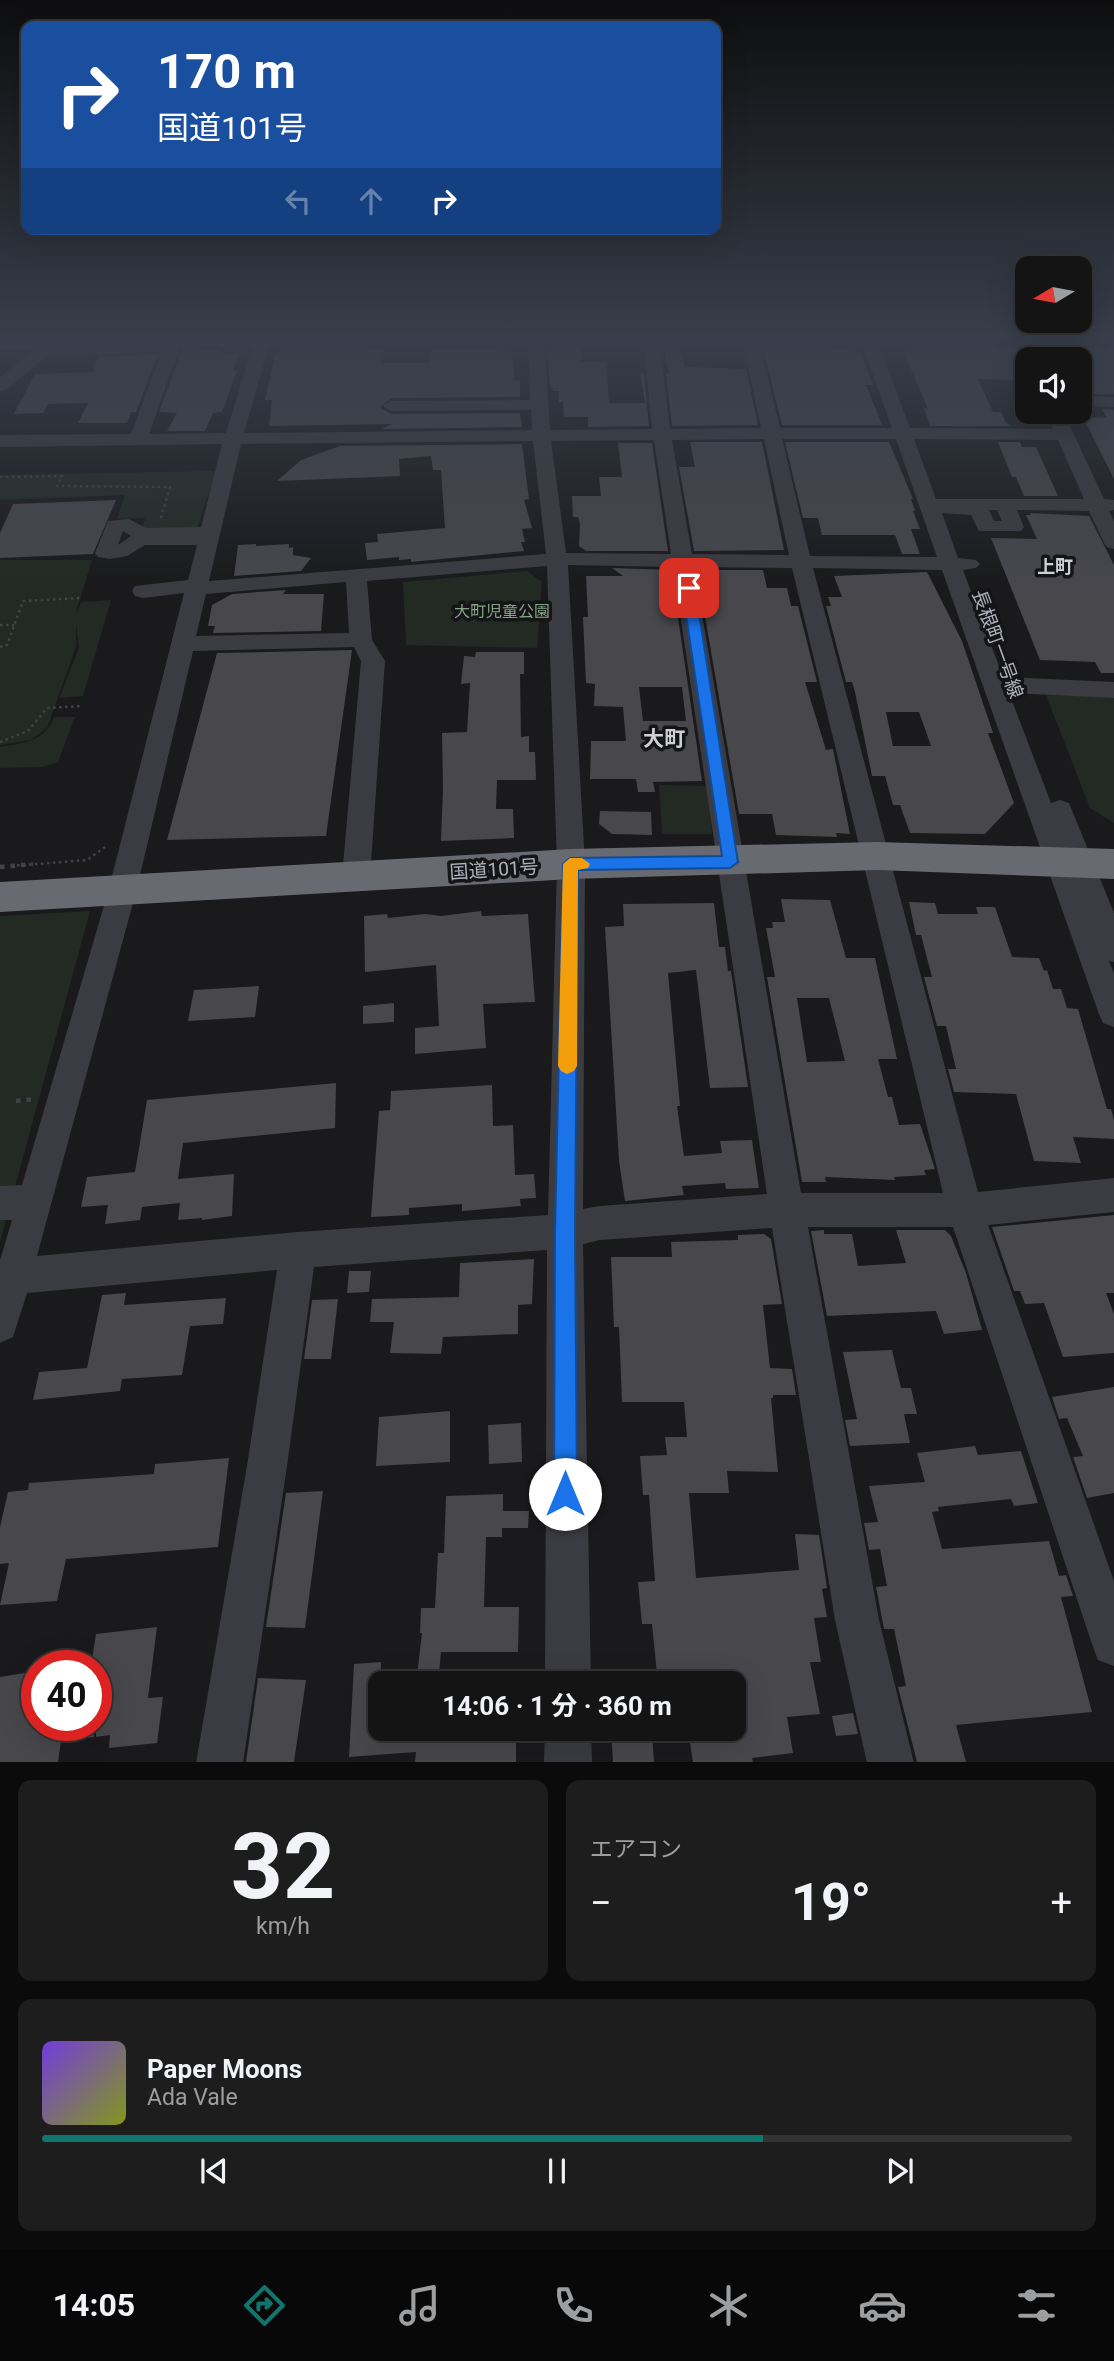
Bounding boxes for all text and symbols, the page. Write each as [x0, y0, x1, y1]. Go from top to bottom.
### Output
text: 170 m [157, 43, 296, 100]
icon: right [42, 49, 133, 140]
text: 国道101号 [157, 109, 307, 147]
icon: left [279, 182, 317, 220]
icon: ahead [352, 182, 390, 220]
icon: right [425, 182, 463, 220]
north arrow [1015, 256, 1092, 332]
map controls [1015, 256, 1092, 424]
button: sound [1015, 347, 1092, 424]
district label: 上町 [1037, 556, 1073, 577]
pin [659, 558, 719, 618]
icon: arrive [670, 569, 708, 607]
street label: 長根町一号線 [967, 587, 1028, 702]
park label: 大町児童公園 [454, 602, 550, 621]
district label: 大町 [643, 727, 685, 751]
street label: 国道101号 [449, 855, 539, 884]
position arrow [528, 1457, 602, 1531]
speed limit sign: 40 [21, 1650, 112, 1741]
text: 14:06 · 1 分 · 360 m [442, 1691, 672, 1721]
text: 32 [231, 1814, 335, 1920]
text: エアコン [590, 1836, 682, 1863]
text: 19° [791, 1872, 871, 1933]
text: − [590, 1881, 612, 1925]
text: + [1050, 1881, 1072, 1925]
text: km/h [256, 1913, 310, 1940]
text: Paper Moons [147, 2054, 302, 2084]
text: Ada Vale [147, 2084, 238, 2111]
icon: previous [195, 2152, 233, 2190]
icon: pause [538, 2152, 576, 2190]
icon: next [881, 2152, 919, 2190]
icon: directions [240, 2281, 289, 2330]
icon: music [395, 2281, 444, 2330]
icon: phone [549, 2281, 598, 2330]
icon: climate [704, 2281, 753, 2330]
icon: car [858, 2281, 907, 2330]
icon: filters [1012, 2281, 1061, 2330]
text: 14:05 [53, 2286, 135, 2324]

